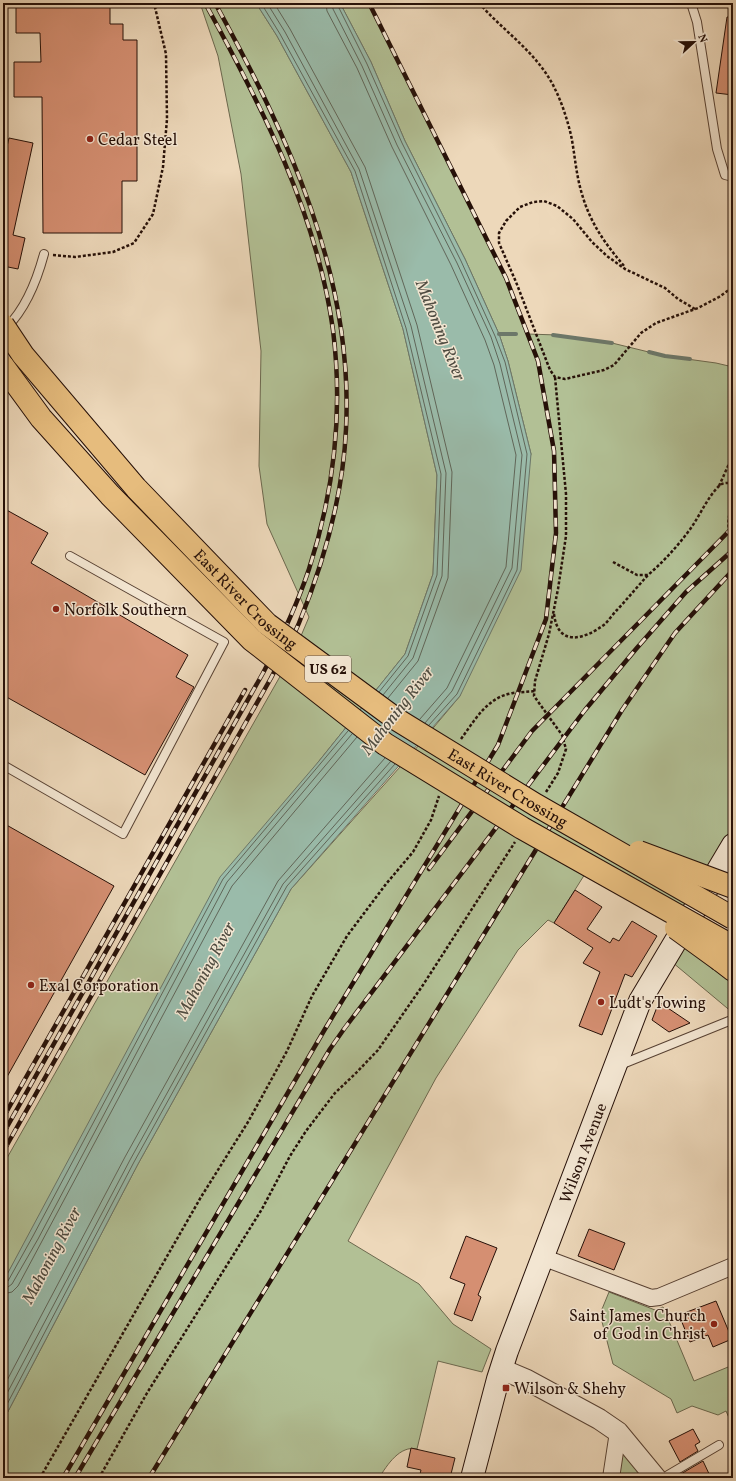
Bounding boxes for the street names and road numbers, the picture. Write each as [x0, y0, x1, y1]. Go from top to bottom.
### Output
street label: East River Crossing [188, 545, 301, 656]
road number: US 62 [305, 656, 351, 682]
street label: East River Crossing [443, 744, 571, 834]
street label: Wilson Avenue [555, 1100, 613, 1207]

